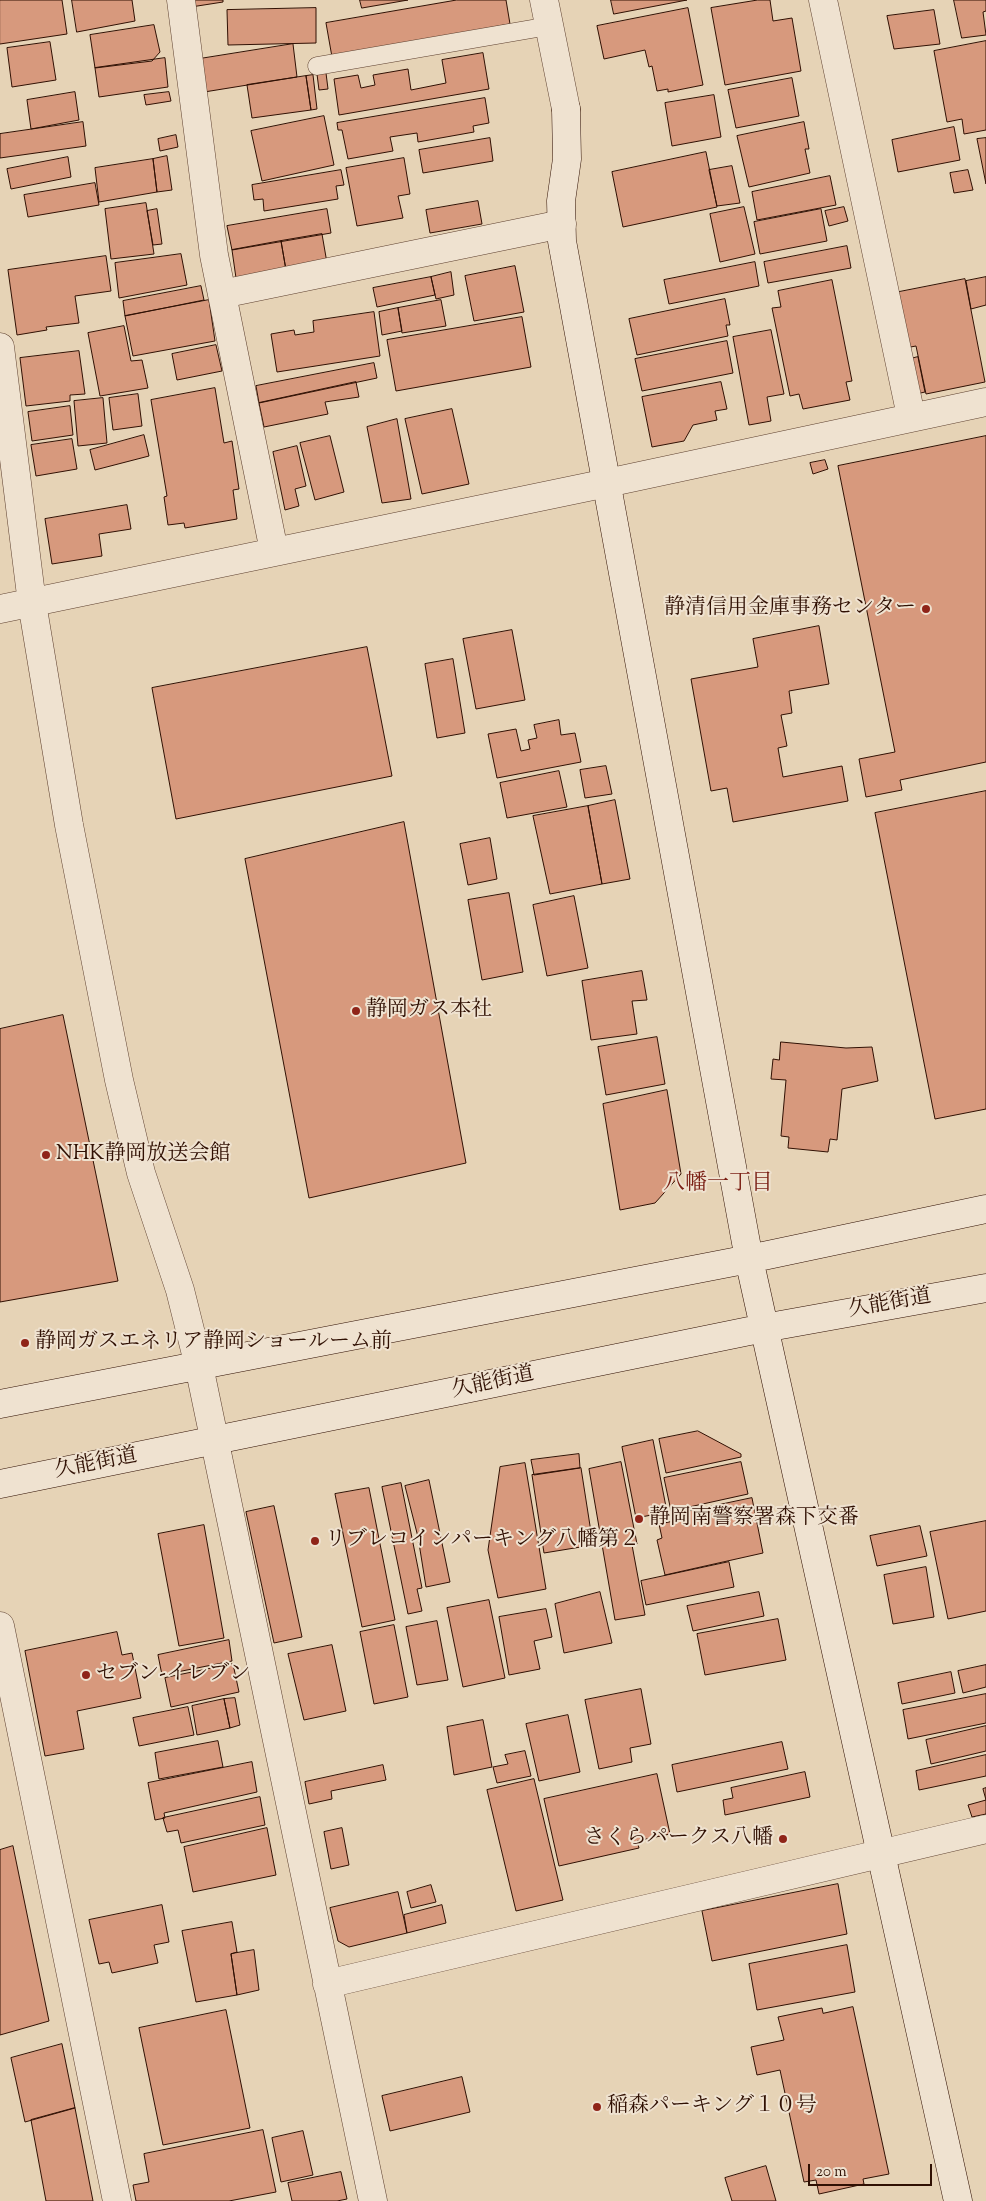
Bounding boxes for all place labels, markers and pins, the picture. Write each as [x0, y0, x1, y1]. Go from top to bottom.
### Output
place label: 静清信用金庫事務センター [664, 596, 916, 622]
marker: 静清信用金庫事務センター [920, 603, 932, 615]
place label: 静岡ガス本社 [366, 998, 492, 1024]
marker: 静岡ガス本社 [350, 1005, 362, 1017]
place label: NHK静岡放送会館 [56, 1142, 231, 1168]
marker: NHK静岡放送会館 [40, 1149, 52, 1161]
place label: 静岡ガスエネリア静岡ショールーム前 [35, 1330, 392, 1356]
marker: 静岡ガスエネリア静岡ショールーム前 [19, 1337, 31, 1349]
place label: 静岡南警察署森下交番 [649, 1506, 859, 1532]
marker: 静岡南警察署森下交番 [633, 1513, 645, 1525]
place label: リブレコインパーキング八幡第２ [325, 1528, 640, 1554]
marker: リブレコインパーキング八幡第２ [309, 1535, 321, 1547]
place label: セブン-イレブン [96, 1662, 250, 1688]
marker: セブン-イレブン [80, 1669, 92, 1681]
place label: さくらパークス八幡 [584, 1826, 773, 1852]
marker: さくらパークス八幡 [777, 1833, 789, 1845]
place label: 稲森パーキング１０号 [607, 2094, 817, 2120]
marker: 稲森パーキング１０号 [591, 2101, 603, 2113]

